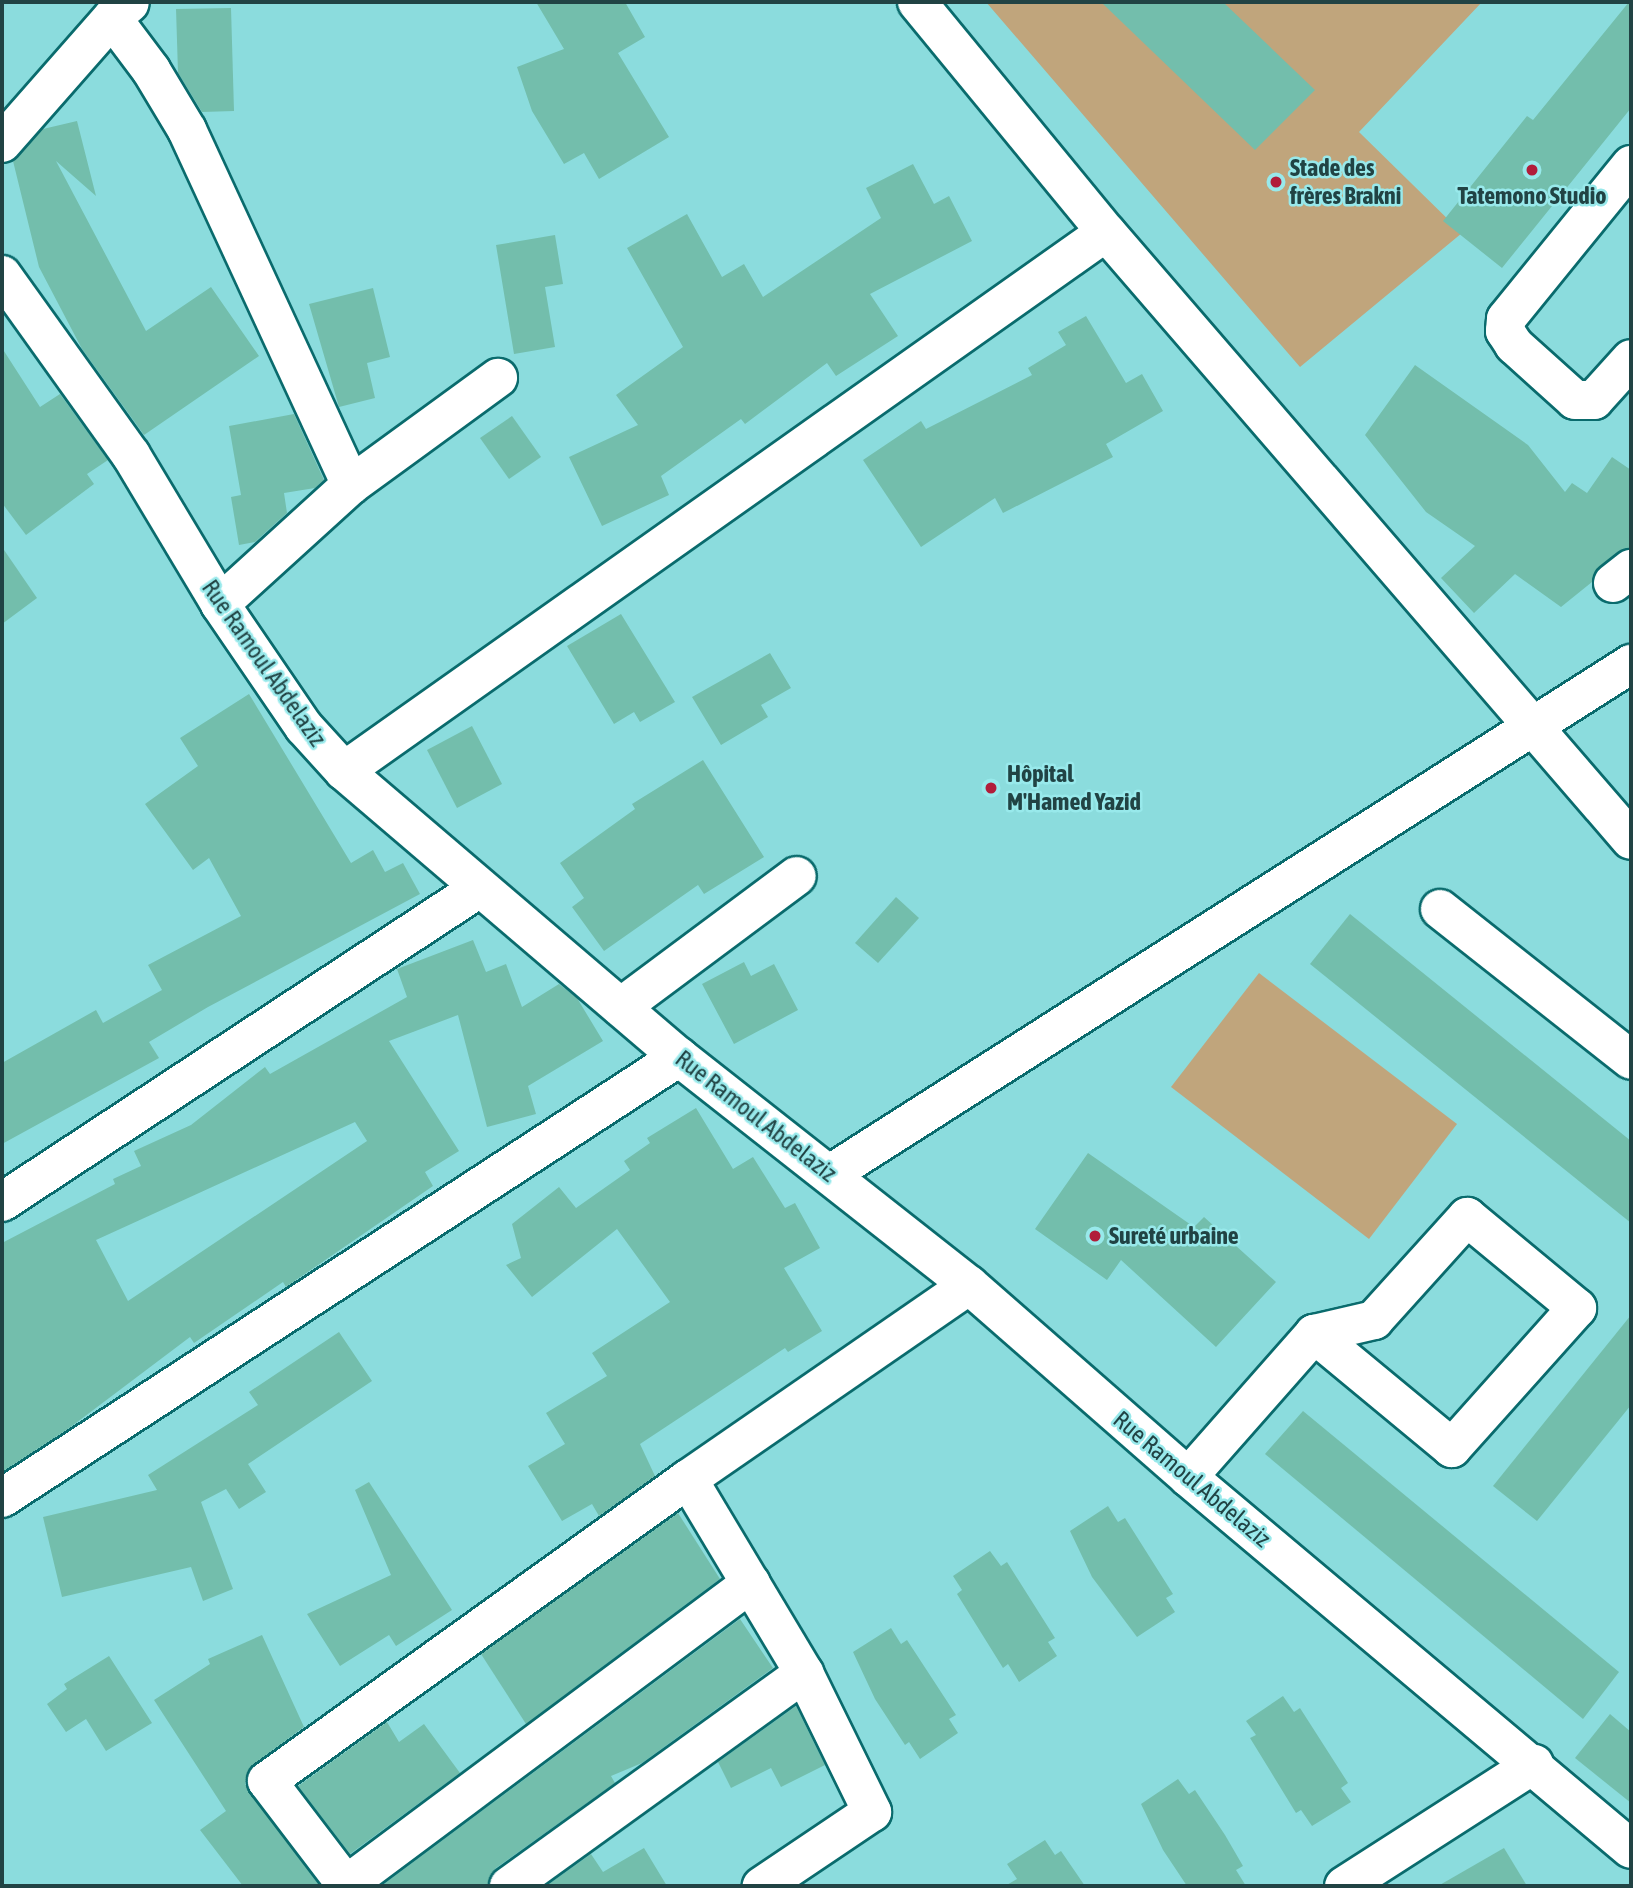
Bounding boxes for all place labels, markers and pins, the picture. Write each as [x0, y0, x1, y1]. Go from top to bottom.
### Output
place label: Stade des frères Brakni [1290, 154, 1401, 210]
marker: Tatemono Studio [1524, 162, 1540, 178]
marker: Stade des frères Brakni [1268, 174, 1284, 190]
place label: Tatemono Studio [1457, 182, 1607, 210]
place label: Hôpital M'Hamed Yazid [1007, 760, 1141, 816]
marker: Hôpital M'Hamed Yazid [981, 778, 1001, 798]
place label: Sureté urbaine [1109, 1222, 1239, 1250]
marker: Sureté urbaine [1087, 1228, 1103, 1244]

